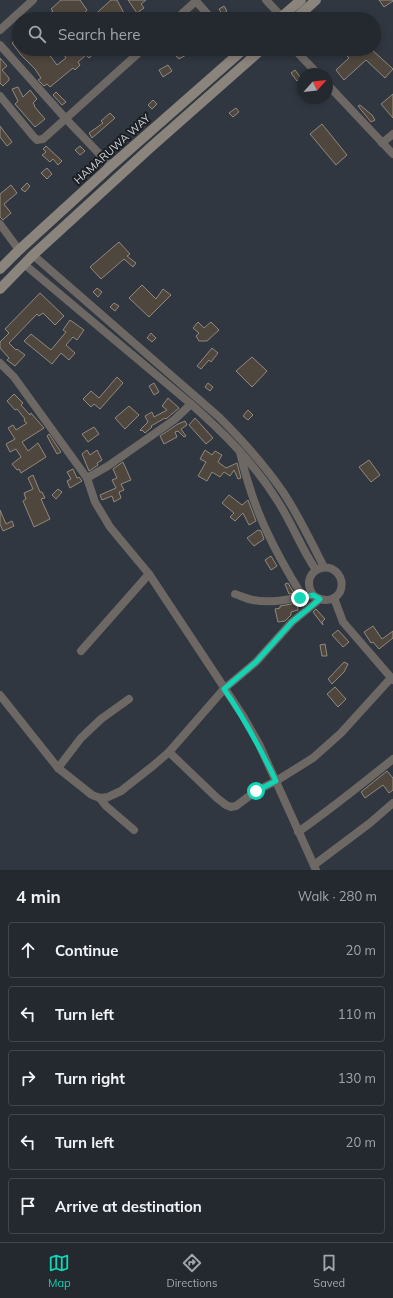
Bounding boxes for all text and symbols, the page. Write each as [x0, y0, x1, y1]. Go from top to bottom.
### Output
search box [12, 12, 381, 56]
icon: search [26, 23, 48, 45]
text: Search here [58, 25, 140, 44]
north arrow [297, 68, 333, 104]
street label: HAMARUWA WAY [71, 111, 153, 187]
route end [291, 589, 309, 607]
route start [247, 782, 265, 800]
text: 4 min [16, 886, 61, 907]
text: Walk · 280 m [298, 888, 377, 904]
icon: ahead [17, 939, 39, 961]
text: Continue [55, 941, 118, 960]
text: 20 m [346, 942, 376, 958]
icon: left [17, 1003, 39, 1025]
text: Turn left [55, 1005, 114, 1024]
text: 110 m [338, 1006, 376, 1022]
icon: right [17, 1067, 39, 1089]
text: Turn right [55, 1069, 125, 1088]
text: 130 m [338, 1070, 376, 1086]
icon: left [17, 1131, 39, 1153]
text: Turn left [55, 1133, 114, 1152]
text: 20 m [346, 1134, 376, 1150]
icon: arrive [17, 1195, 39, 1217]
text: Arrive at destination [55, 1197, 202, 1216]
tab: Map [48, 1252, 71, 1290]
tab: Directions [167, 1252, 217, 1290]
tab: Saved [313, 1252, 345, 1290]

